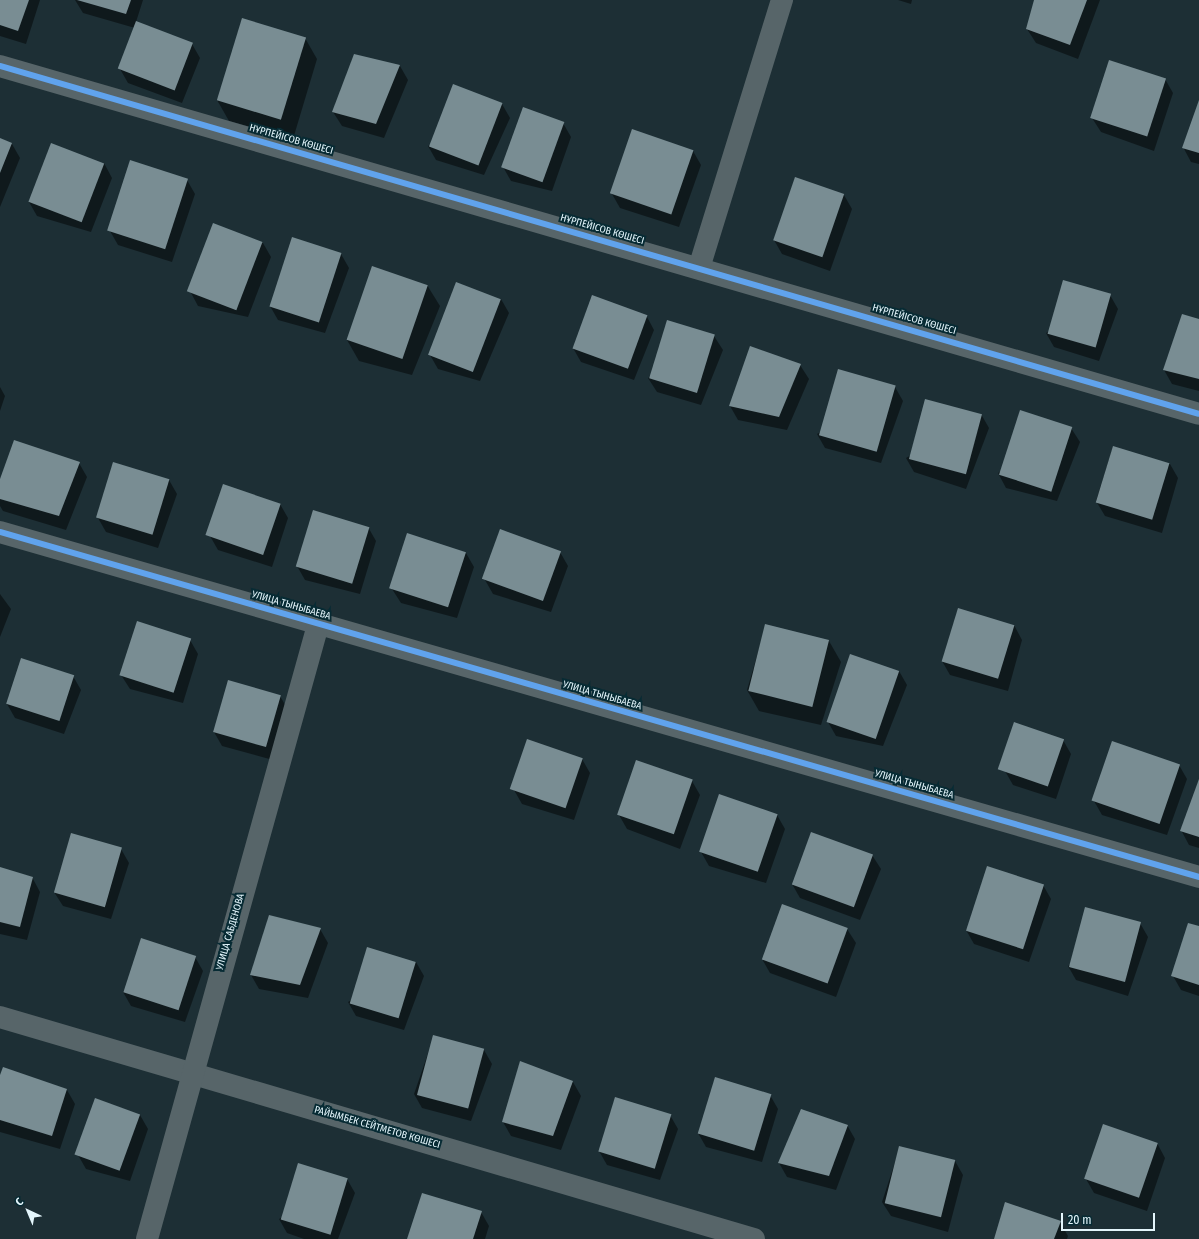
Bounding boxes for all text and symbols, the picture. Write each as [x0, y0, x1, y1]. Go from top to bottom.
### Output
street label: НҰРПЕЙІСОВ КӨШЕСІ [248, 122, 334, 158]
street label: НҰРПЕЙІСОВ КӨШЕСІ [559, 212, 645, 248]
street label: НҰРПЕЙІСОВ КӨШЕСІ [871, 302, 957, 338]
street label: УЛИЦА ТЫНЫБАЕВА [250, 589, 332, 623]
street label: УЛИЦА ТЫНЫБАЕВА [561, 679, 643, 713]
street label: УЛИЦА ТЫНЫБАЕВА [873, 768, 955, 802]
street label: УЛИЦА САБДЕНОВА [214, 892, 248, 972]
street label: РАЙЫМБЕК СЕЙТМЕТОВ КӨШЕСІ [313, 1104, 441, 1152]
north arrow [8, 1191, 48, 1231]
text: С [13, 1195, 26, 1209]
scale bar [1063, 1205, 1157, 1231]
text: 20 m [1068, 1213, 1092, 1227]

